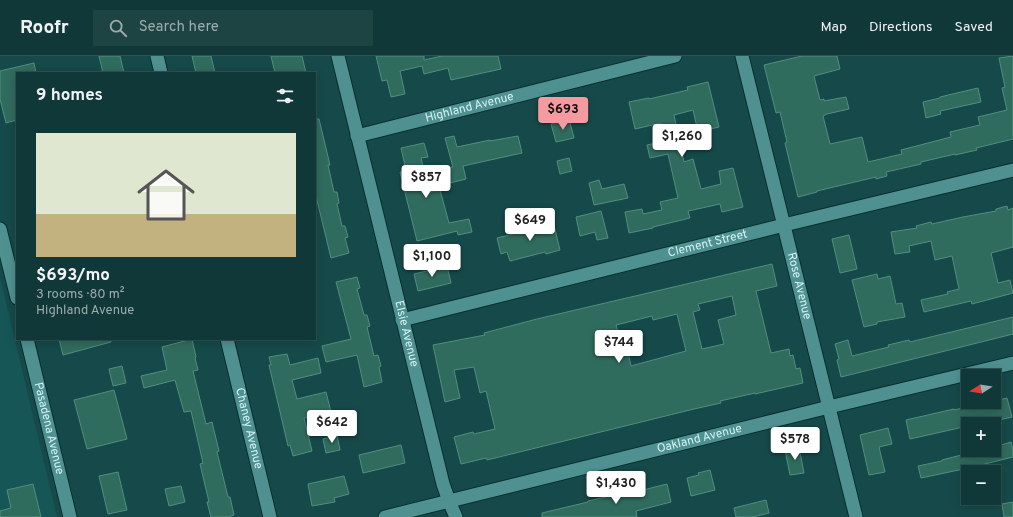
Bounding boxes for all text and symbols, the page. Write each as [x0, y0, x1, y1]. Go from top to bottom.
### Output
search box [93, 10, 373, 46]
text: Roofr [20, 16, 69, 40]
icon: search [107, 17, 129, 39]
text: Search here [139, 18, 219, 37]
text: Map [821, 19, 847, 36]
text: Directions [869, 19, 933, 36]
text: Saved [955, 19, 993, 36]
text: 9 homes [36, 85, 103, 107]
icon: filters [274, 85, 296, 107]
street label: Highland Avenue [424, 89, 515, 127]
pin: $693 [539, 97, 587, 131]
text: $693 [547, 102, 579, 118]
pin: $1,260 [649, 124, 715, 158]
text: $1,260 [662, 129, 702, 145]
icon: home [130, 159, 202, 231]
pin: $857 [402, 165, 450, 199]
text: $857 [411, 170, 441, 186]
pin: $649 [506, 208, 554, 242]
text: $649 [514, 213, 546, 229]
street label: Clement Street [666, 226, 749, 262]
pin: $1,100 [399, 244, 465, 278]
text: $1,100 [413, 249, 451, 265]
street label: Rose Avenue [783, 251, 815, 321]
text: $693/mo [36, 265, 110, 287]
text: 3 rooms · 80 m² [36, 287, 124, 303]
street label: Elsie Avenue [390, 299, 422, 369]
text: Highland Avenue [36, 303, 134, 319]
pin: $744 [595, 330, 643, 364]
text: $744 [604, 335, 634, 351]
north arrow [961, 369, 1001, 409]
map controls [961, 369, 1001, 505]
street label: Pasadena Avenue [30, 381, 67, 476]
street label: Chaney Avenue [231, 386, 266, 471]
pin: $642 [308, 410, 356, 444]
text: $642 [316, 415, 348, 431]
button: + [961, 417, 1001, 457]
street label: Oakland Avenue [655, 421, 744, 457]
pin: $578 [771, 427, 819, 461]
text: $578 [780, 432, 810, 448]
button: − [961, 465, 1001, 505]
pin: $1,430 [583, 471, 649, 505]
text: $1,430 [596, 476, 636, 492]

